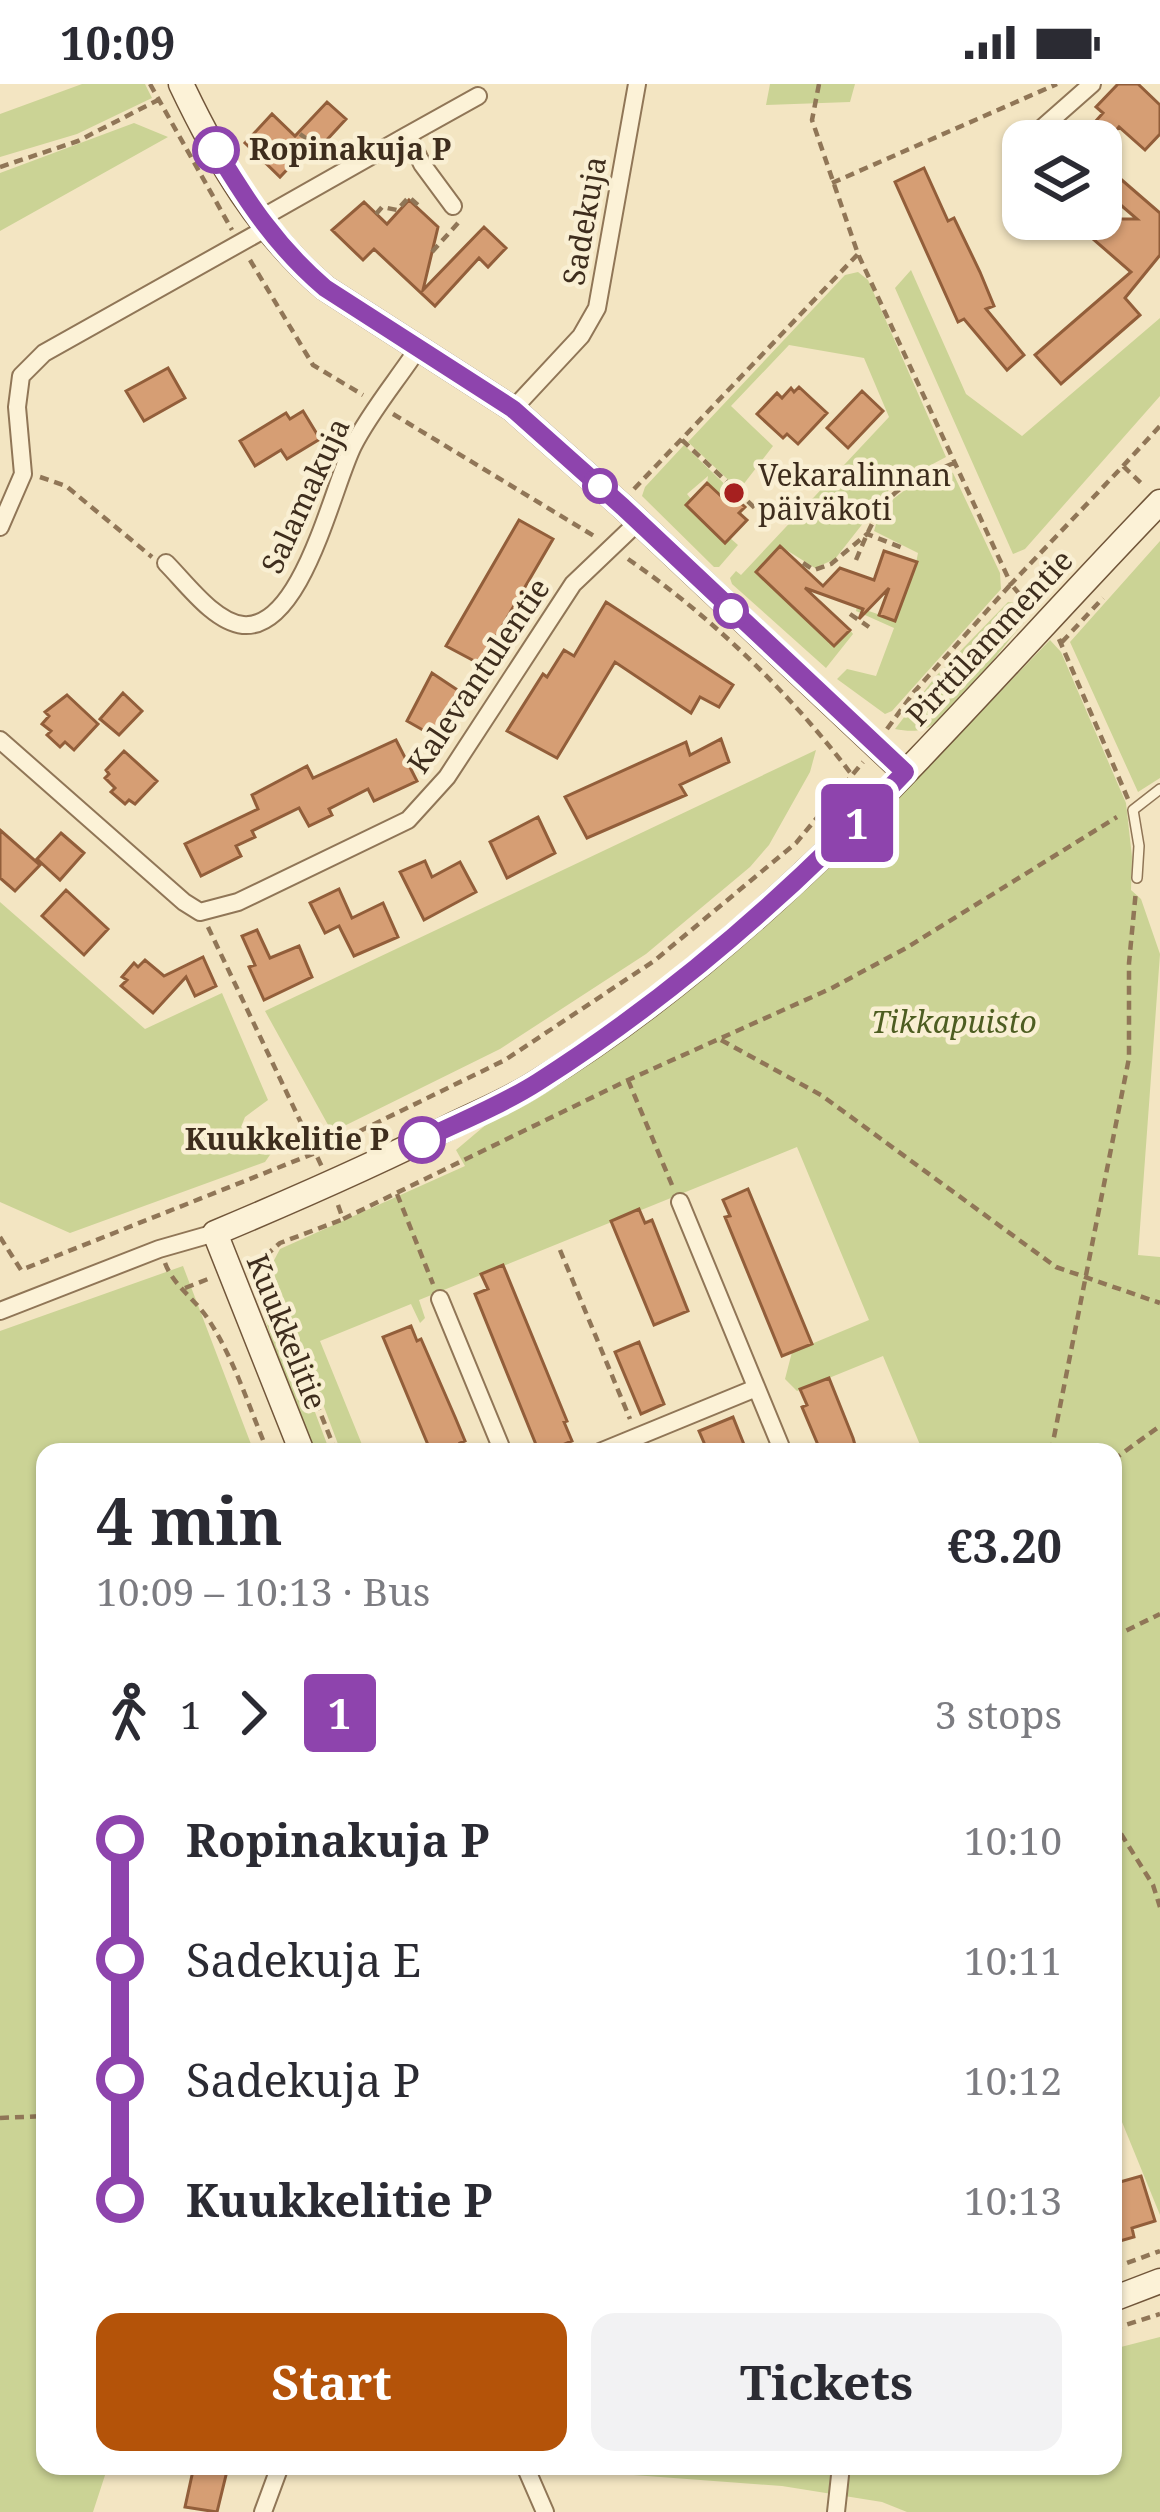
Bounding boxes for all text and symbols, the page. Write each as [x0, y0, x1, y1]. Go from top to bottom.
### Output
text: 10:09 [60, 12, 175, 73]
map controls [1002, 120, 1122, 240]
button: layers [1002, 120, 1122, 240]
marker: Ropinakuja P [194, 128, 238, 172]
place label: Ropinakuja P [249, 128, 451, 169]
street label: Sadekuja [552, 153, 615, 288]
street label: Salamakuja [251, 411, 359, 580]
place label: Vekaralinnan päiväkoti [758, 454, 951, 529]
unlabelled marker [584, 470, 616, 502]
marker: Vekaralinnan päiväkoti [721, 480, 747, 506]
street label: Pirttilammentie [896, 540, 1081, 734]
street label: Kalevantulentie [397, 569, 558, 781]
unlabelled marker [715, 595, 747, 627]
line badge: 1 [818, 784, 896, 862]
text: 1 [845, 794, 869, 851]
park label: Tikkapuisto [871, 1001, 1037, 1042]
place label: Kuukkelitie P [185, 1118, 389, 1159]
marker: Kuukkelitie P [400, 1118, 444, 1162]
street label: Kuukkelitie [238, 1248, 337, 1415]
text: 4 min [96, 1474, 283, 1564]
text: €3.20 [947, 1515, 1062, 1576]
text: 10:09 – 10:13 · Bus [96, 1564, 430, 1617]
icon: walk [96, 1680, 162, 1746]
icon: forward [220, 1680, 286, 1746]
text: 1 [328, 1684, 352, 1741]
text: 1 [180, 1687, 202, 1740]
text: 3 stops [935, 1687, 1062, 1740]
text: Ropinakuja P [186, 1809, 489, 1870]
text: 10:10 [964, 1813, 1062, 1866]
text: Sadekuja E [186, 1929, 421, 1990]
text: 10:11 [964, 1933, 1062, 1986]
text: Sadekuja P [186, 2049, 420, 2110]
text: 10:12 [964, 2053, 1062, 2106]
text: Kuukkelitie P [186, 2169, 492, 2230]
text: 10:13 [964, 2173, 1062, 2226]
button: Start [96, 2313, 567, 2451]
button: Tickets [591, 2313, 1062, 2451]

